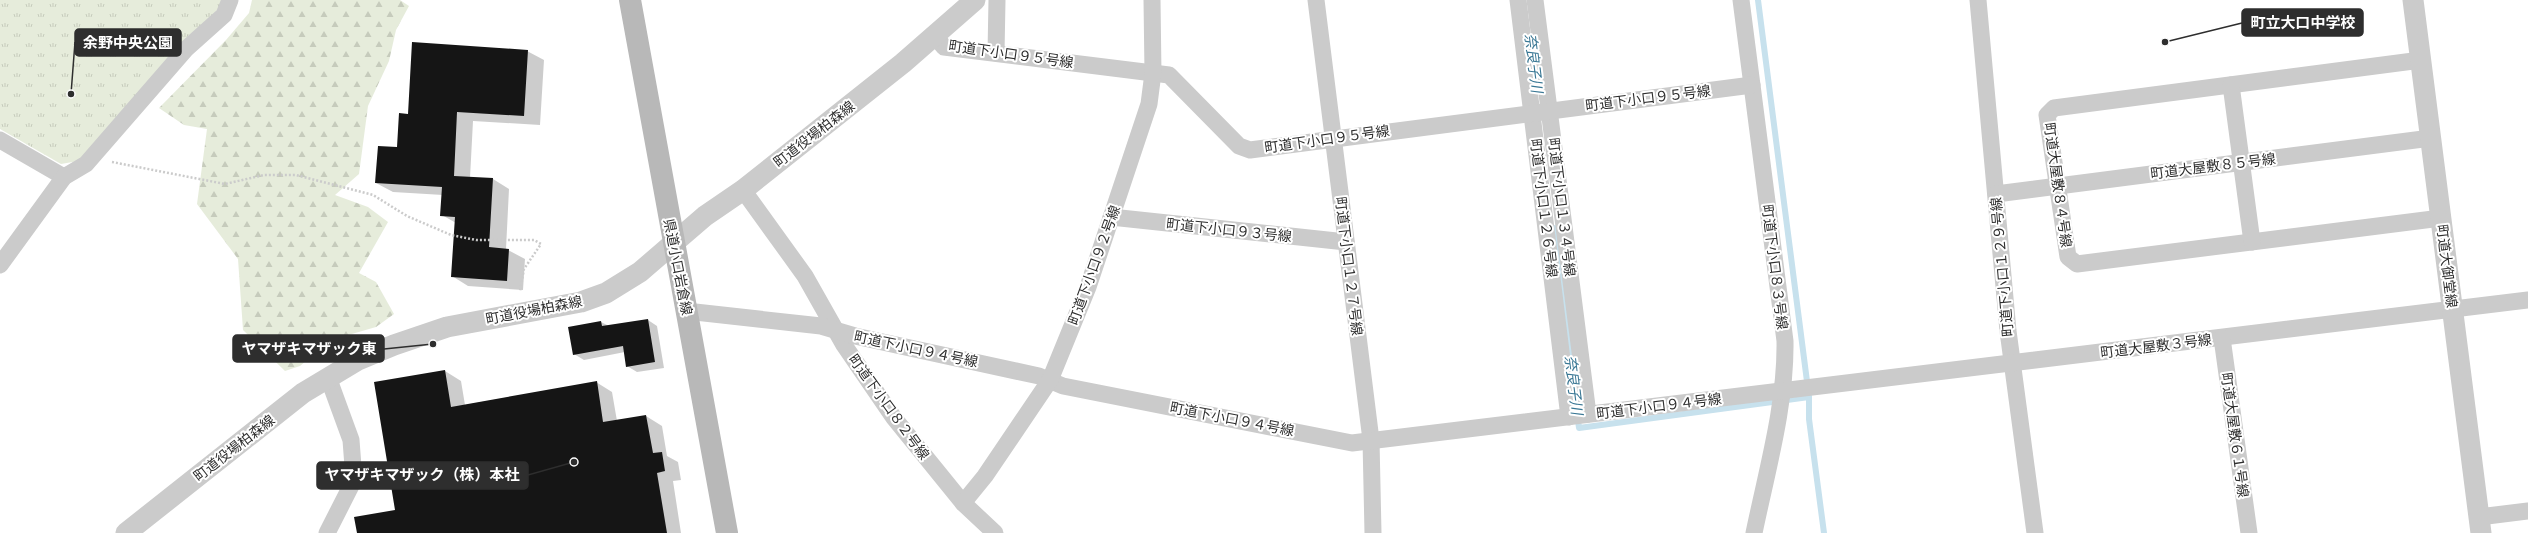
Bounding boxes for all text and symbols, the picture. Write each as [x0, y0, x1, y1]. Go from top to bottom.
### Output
callout: 町立大口中学校 [2242, 9, 2363, 36]
text: 町立大口中学校 [2250, 14, 2356, 31]
callout: 余野中央公園 [75, 29, 181, 56]
water label: 奈良子川 [1522, 32, 1546, 96]
text: 余野中央公園 [83, 34, 173, 51]
street label: 町道下小口９５号線 [947, 37, 1075, 71]
street label: 町道下小口９５号線 [1584, 82, 1712, 114]
street label: 町道役場柏森線 [770, 98, 858, 170]
street label: 町道大屋敷８４号線 [2041, 121, 2075, 249]
street label: 町道下小口９５号線 [1263, 122, 1391, 156]
street label: 町道下小口１３４号線 [1546, 137, 1578, 277]
street label: 町道下小口１２６号線 [1528, 138, 1560, 278]
street label: 町道大屋敷８５号線 [2149, 150, 2277, 182]
street label: 町道下小口１２７号線 [1333, 196, 1365, 336]
street label: 町道下小口１２９号線 [1988, 197, 2016, 337]
street label: 町道下小口９２号線 [1065, 203, 1123, 327]
street label: 町道下小口８３号線 [1759, 203, 1791, 331]
street label: 町道下小口９３号線 [1166, 215, 1292, 245]
street label: 県道小口岩倉線 [661, 217, 695, 317]
street label: 町道大御堂線 [2434, 223, 2460, 309]
street label: 町道役場柏森線 [484, 293, 584, 327]
street label: 町道下小口９４号線 [853, 328, 979, 370]
street label: 町道大屋敷３号線 [2099, 331, 2213, 361]
callout: ヤマザキマザック東 [233, 335, 384, 362]
text: ヤマザキマザック東 [241, 340, 377, 357]
street label: 町道下小口８２号線 [845, 351, 933, 463]
water label: 奈良子川 [1562, 354, 1586, 418]
street label: 町道大屋敷６１号線 [2218, 371, 2252, 499]
street label: 町道下小口９４号線 [1595, 390, 1723, 422]
street label: 町道下小口９４号線 [1169, 399, 1295, 439]
street label: 町道役場柏森線 [190, 412, 278, 484]
callout: ヤマザキマザック（株）本社 [317, 462, 528, 489]
text: ヤマザキマザック（株）本社 [324, 466, 520, 483]

